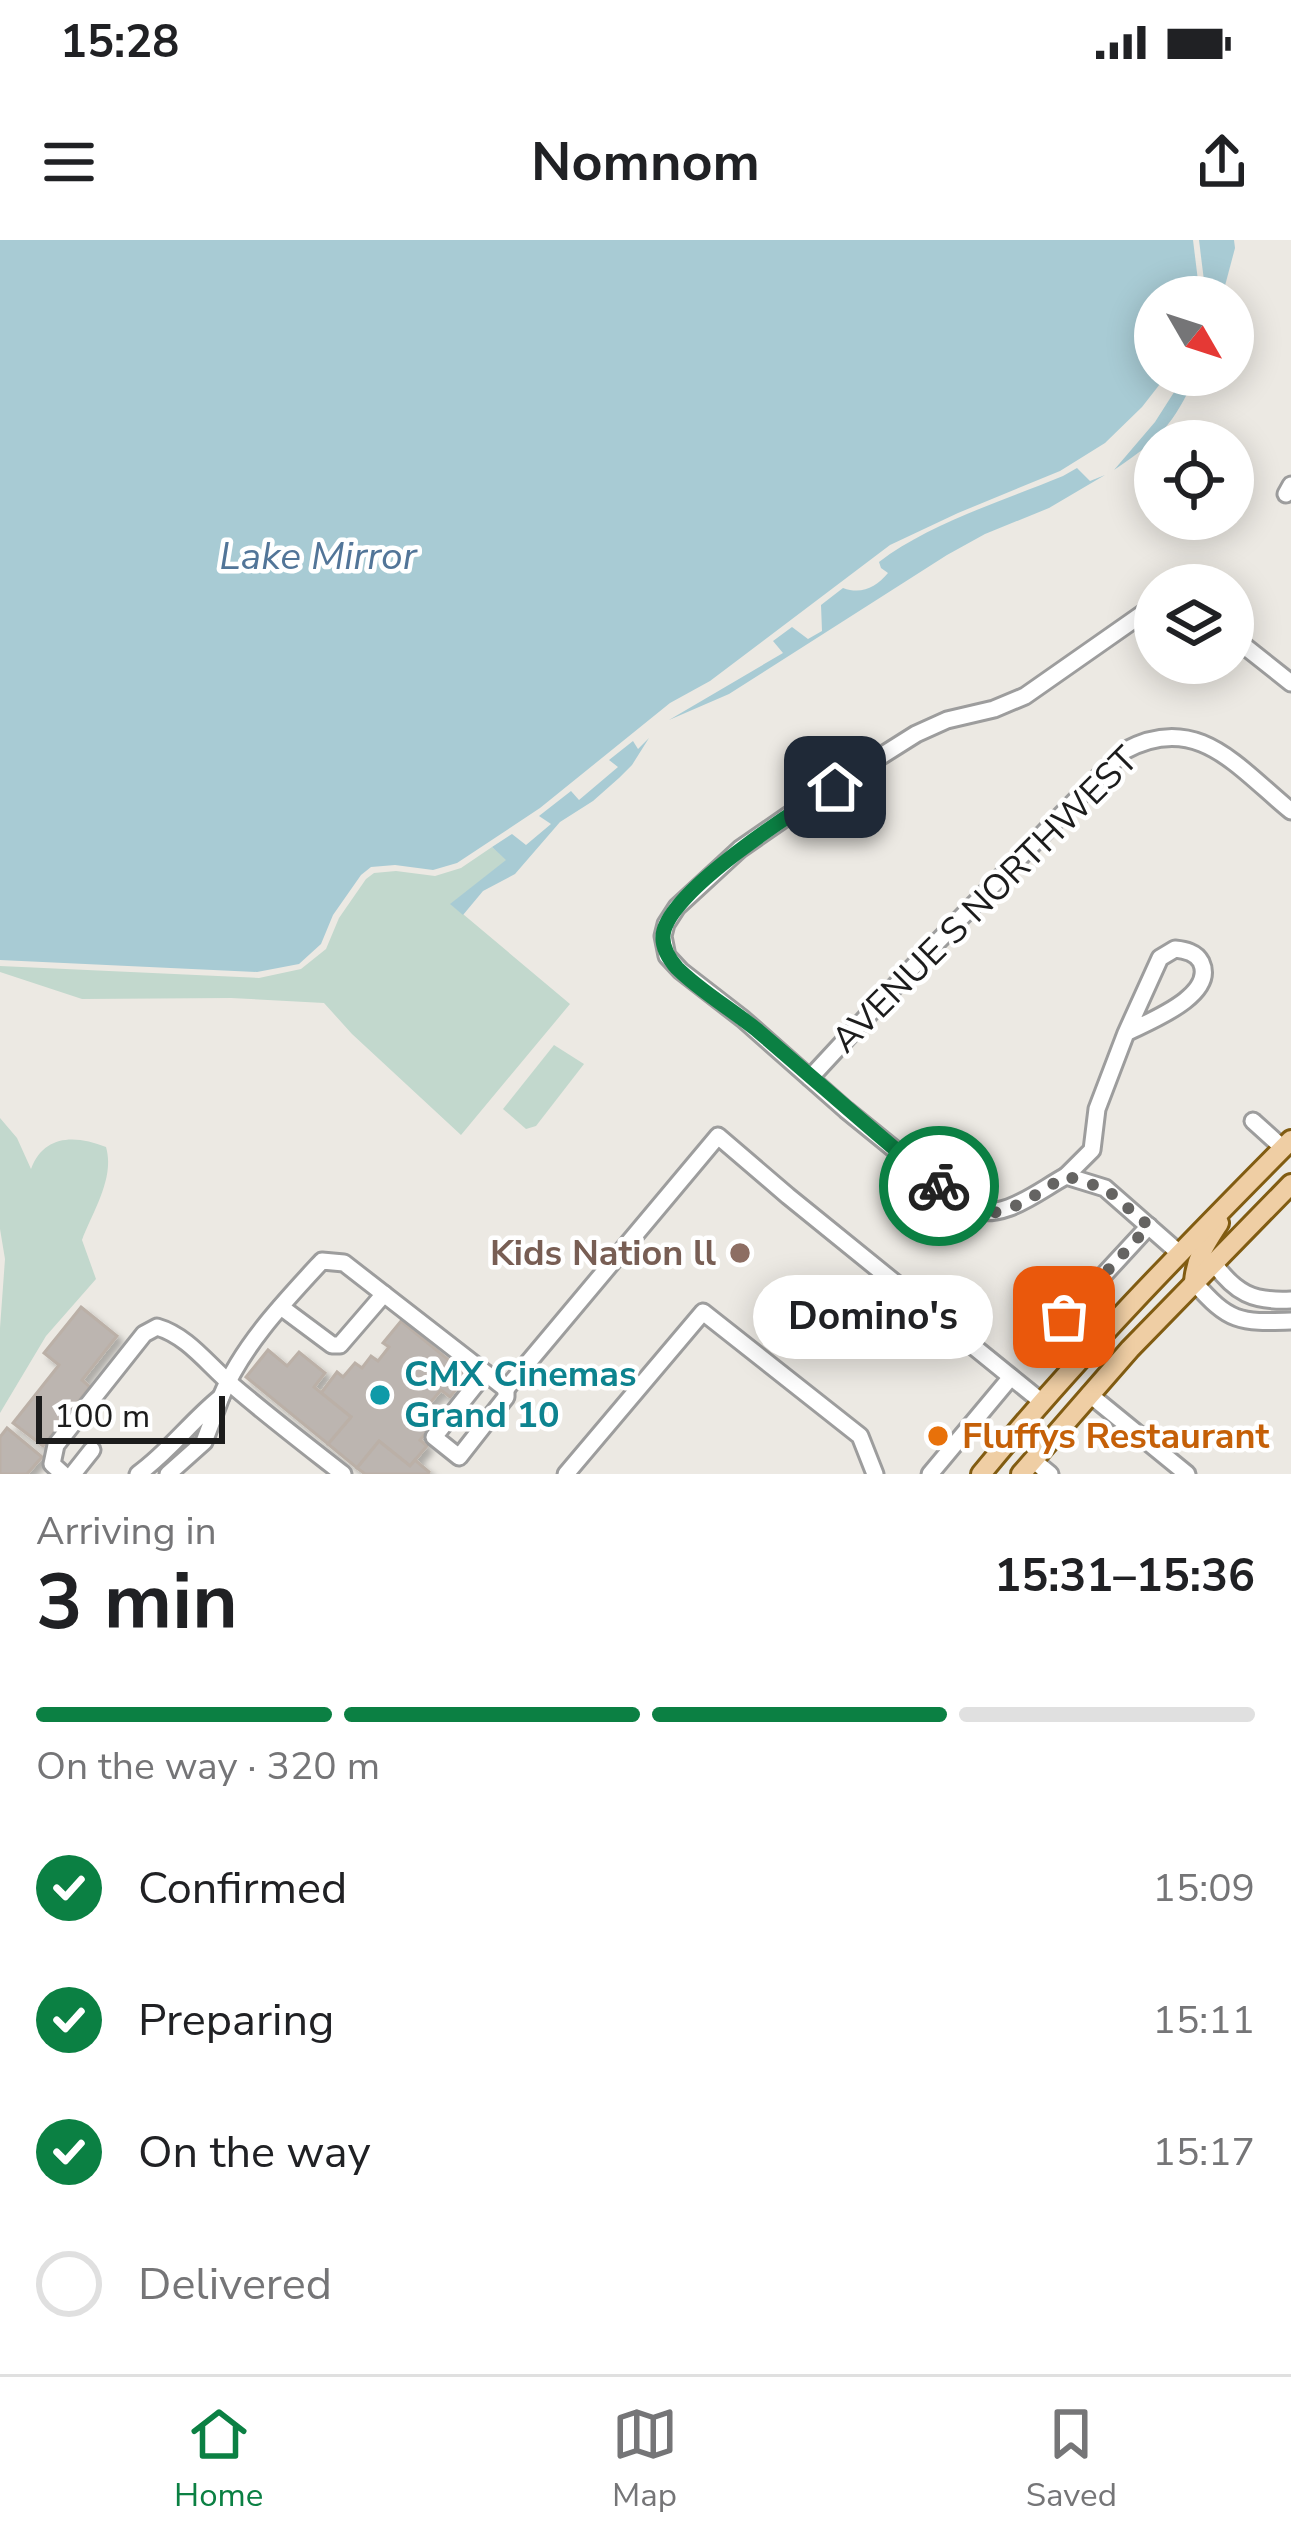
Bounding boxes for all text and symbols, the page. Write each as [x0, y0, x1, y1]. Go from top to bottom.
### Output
text: 15:28 [60, 12, 179, 73]
text: Nomnom [531, 125, 760, 199]
icon: menu [36, 129, 102, 195]
icon: share [1189, 129, 1255, 195]
north arrow [1134, 276, 1254, 396]
map controls [1134, 276, 1254, 684]
button: locate [1134, 420, 1254, 540]
water label: Lake Mirror [219, 530, 418, 583]
button: layers [1134, 564, 1254, 684]
pin [784, 736, 886, 838]
street label: AVENUE S NORTHWEST [821, 736, 1149, 1064]
icon: home [802, 754, 868, 820]
courier [879, 1126, 999, 1246]
icon: bike [906, 1153, 972, 1219]
place label: Kids Nation ll [490, 1229, 717, 1278]
marker: Kids Nation ll [727, 1240, 753, 1266]
pin [1013, 1266, 1115, 1368]
callout: Domino's [752, 1275, 992, 1359]
icon: bag [1031, 1284, 1097, 1350]
text: Domino's [788, 1290, 958, 1343]
place label: CMX Cinemas Grand 10 [404, 1350, 637, 1440]
marker: CMX Cinemas Grand 10 [367, 1382, 393, 1408]
scale bar [36, 1390, 225, 1443]
text: 100 m [54, 1394, 150, 1439]
place label: Fluffys Restaurant [962, 1412, 1270, 1461]
marker: Fluffys Restaurant [925, 1423, 951, 1449]
text: Arriving in [36, 1505, 217, 1558]
text: 15:31–15:36 [994, 1546, 1255, 1607]
text: 3 min [36, 1549, 238, 1656]
text: On the way · 320 m [36, 1740, 380, 1793]
icon: check [36, 1855, 102, 1921]
text: Confirmed [138, 1858, 347, 1919]
text: 15:09 [1153, 1862, 1255, 1915]
icon: check [36, 1987, 102, 2053]
text: Preparing [138, 1990, 334, 2051]
text: 15:11 [1153, 1994, 1255, 2047]
icon: check [36, 2119, 102, 2185]
text: On the way [138, 2122, 371, 2183]
text: 15:17 [1153, 2126, 1255, 2179]
text: Delivered [138, 2254, 332, 2315]
tab: Home [174, 2401, 263, 2518]
tab: Map [612, 2401, 678, 2518]
tab: Saved [1026, 2401, 1117, 2518]

